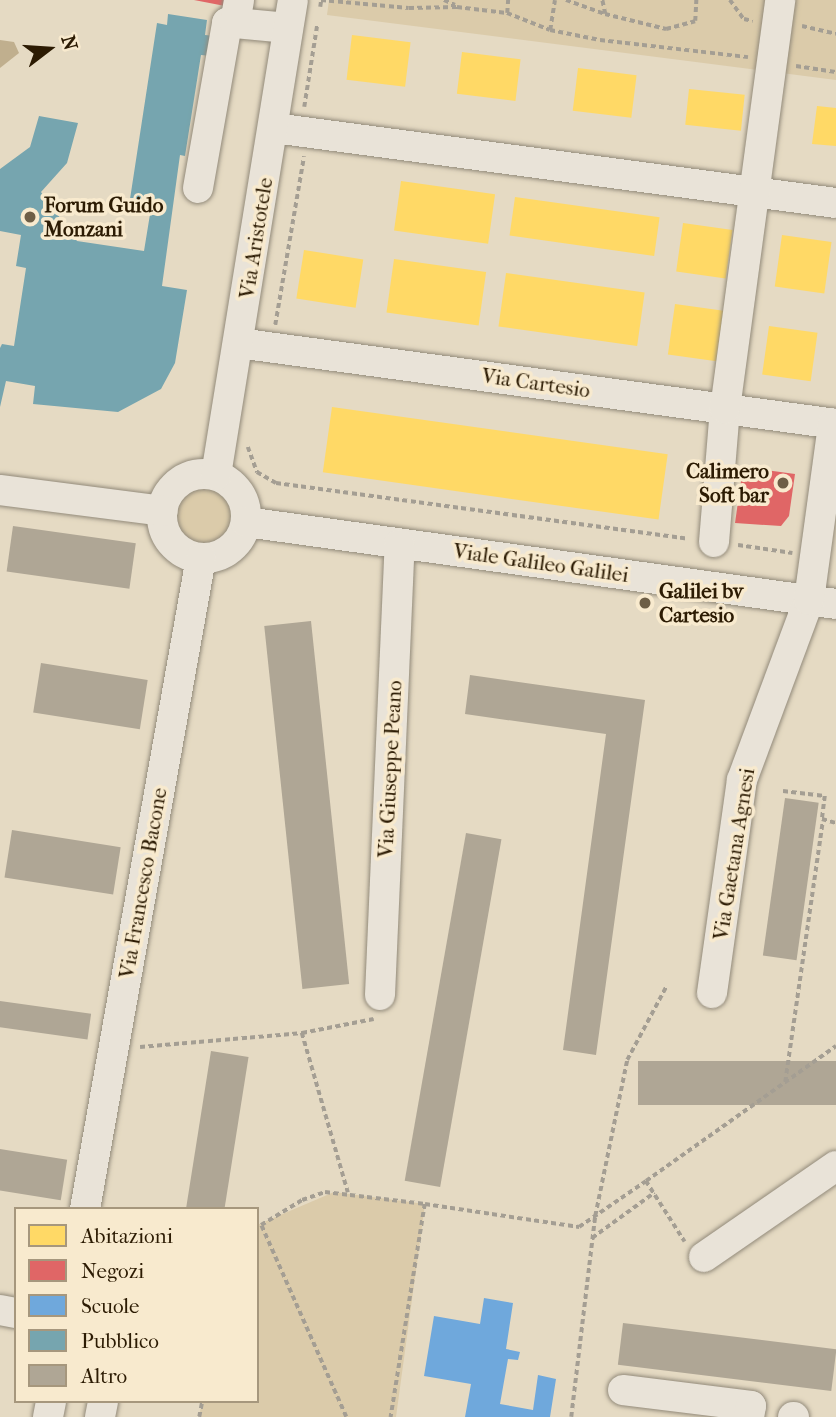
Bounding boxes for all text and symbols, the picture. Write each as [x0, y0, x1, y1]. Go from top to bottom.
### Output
north arrow [14, 14, 84, 84]
text: N [56, 33, 82, 53]
street label: Via Aristotele [234, 176, 278, 300]
place label: Forum Guido Monzani [44, 192, 163, 242]
marker: Forum Guido Monzani [22, 209, 38, 225]
street label: Via Cartesio [480, 363, 592, 403]
place label: Calimero Soft bar [686, 458, 769, 508]
marker: Calimero Soft bar [775, 475, 791, 491]
street label: Viale Galileo Galilei [452, 538, 630, 588]
place label: Galilei bv Cartesio [659, 578, 743, 628]
marker: Galilei bv Cartesio [637, 595, 653, 611]
street label: Via Giuseppe Peano [373, 680, 407, 858]
street label: Via Gaetana Agnesi [708, 766, 760, 942]
street label: Via Francesco Bacone [114, 786, 172, 980]
legend [14, 1207, 259, 1403]
text: Abitazioni [81, 1224, 173, 1248]
text: Negozi [81, 1259, 144, 1283]
text: Scuole [81, 1294, 139, 1318]
text: Pubblico [81, 1329, 159, 1353]
text: Altro [81, 1364, 127, 1388]

